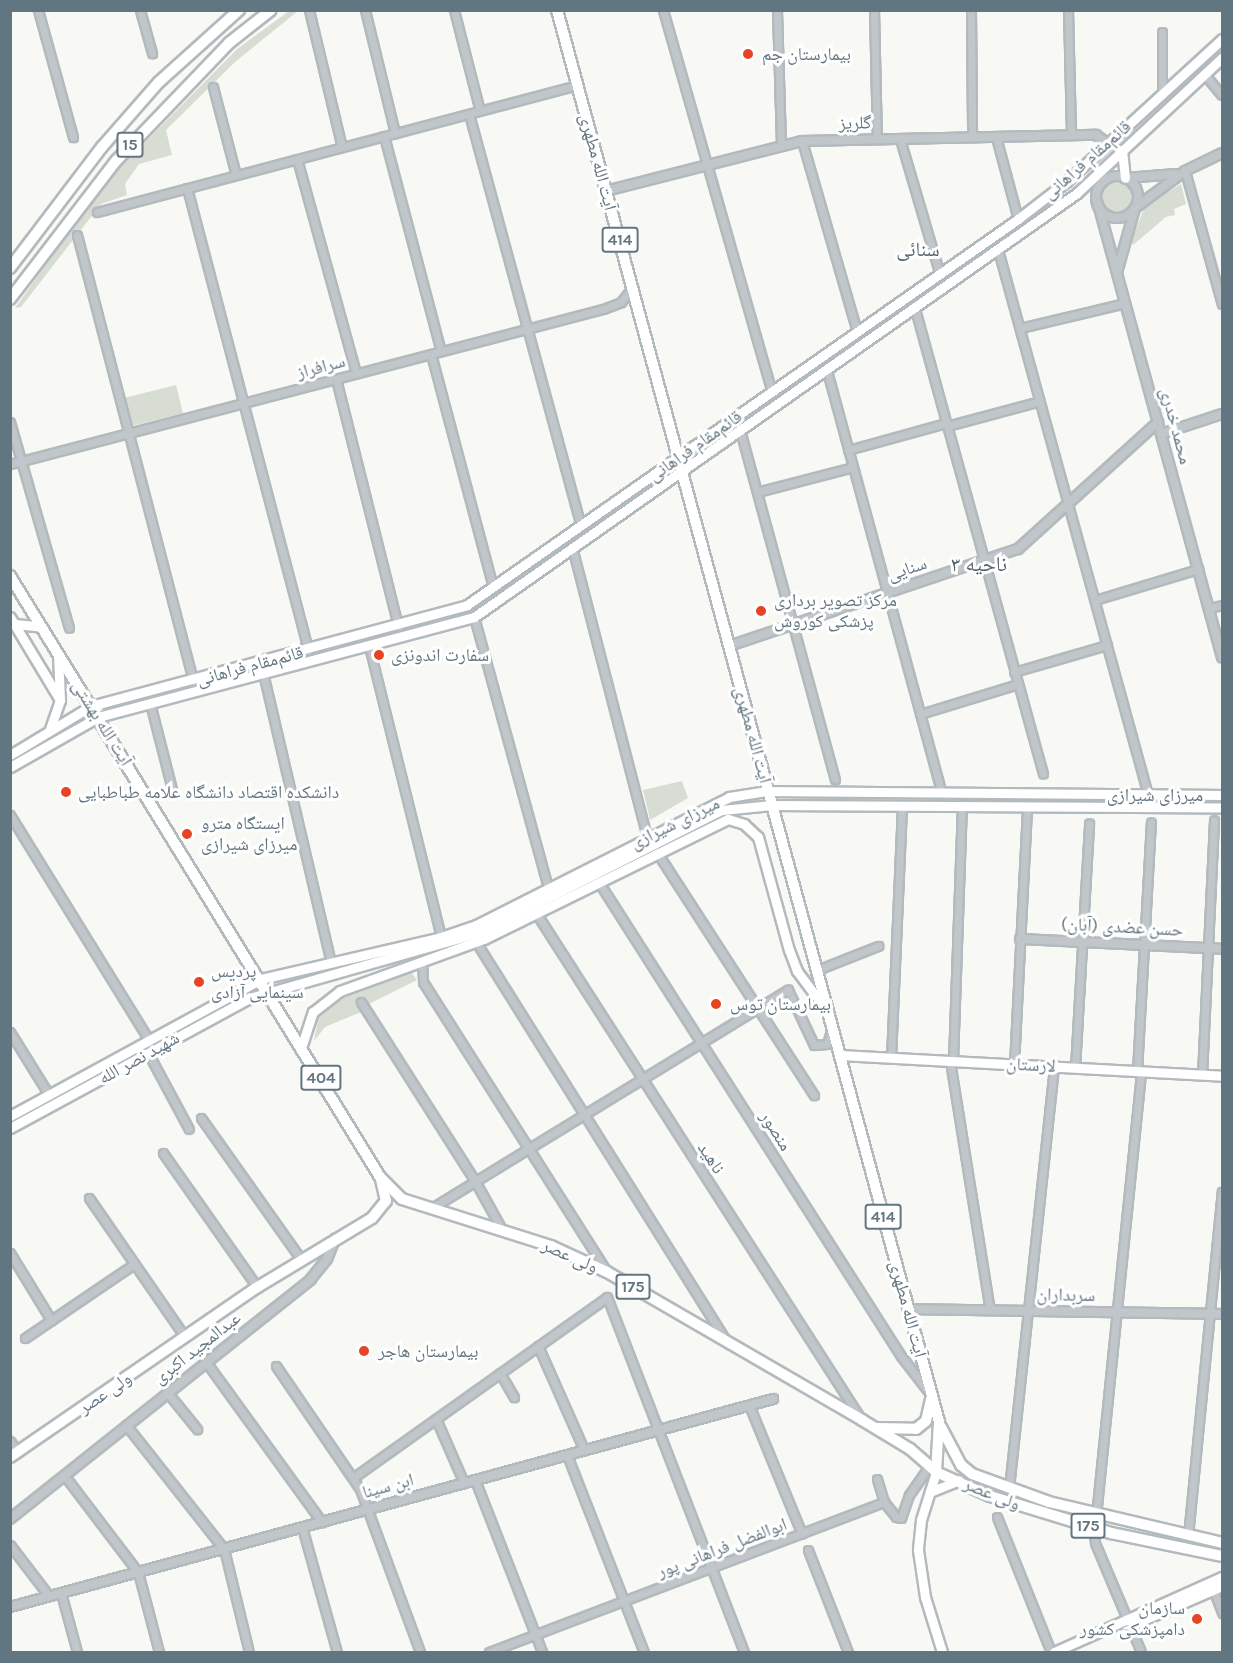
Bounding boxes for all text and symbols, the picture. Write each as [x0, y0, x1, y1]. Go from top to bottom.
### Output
place label: بیمارستان جم [762, 43, 851, 65]
marker: بیمارستان جم [739, 45, 757, 63]
street label: آیت الله مطهری [575, 111, 621, 213]
street label: گلریز [839, 112, 871, 134]
street label: قائم‌مقام فراهانی [1039, 116, 1135, 204]
road number: 15 [115, 132, 145, 158]
road number: 414 [600, 227, 640, 253]
district label: سنائی [896, 237, 940, 261]
street label: سرافراز [294, 350, 348, 384]
street label: محمد خدری [1155, 385, 1197, 467]
street label: قائم‌مقام فراهانی [644, 406, 746, 486]
district label: ناحیه ۳ [951, 551, 1007, 577]
street label: سنایی [884, 552, 930, 586]
place label: مرکز تصویر برداری پزشکی کوروش [774, 590, 897, 632]
marker: مرکز تصویر برداری پزشکی کوروش [752, 602, 770, 620]
street label: قائم‌مقام فراهانی [194, 641, 306, 691]
place label: سفارت اندونزی [391, 644, 489, 666]
marker: سفارت اندونزی [372, 648, 386, 662]
street label: آیت الله بهشتی [67, 676, 137, 770]
street label: آیت الله مطهری [730, 684, 776, 786]
place label: دانشکده اقتصاد دانشگاه علامه طباطبایی [78, 781, 339, 803]
street label: میرزای شیرازی [1107, 784, 1203, 806]
marker: دانشکده اقتصاد دانشگاه علامه طباطبایی [59, 785, 73, 799]
street label: میرزای شیرازی [627, 792, 723, 854]
place label: ایستگاه مترو میرزای شیرازی [201, 813, 298, 856]
marker: ایستگاه مترو میرزای شیرازی [178, 825, 196, 843]
street label: حسن عضدی (آبان) [1060, 913, 1184, 941]
place label: پردیس سینمایی آزادی [211, 961, 303, 1004]
marker: پردیس سینمایی آزادی [192, 975, 206, 989]
place label: بیمارستان توس [730, 993, 831, 1015]
marker: بیمارستان توس [707, 995, 725, 1013]
street label: شهید نصر الله [95, 1027, 183, 1089]
street label: لارستان [1006, 1053, 1056, 1077]
road number: 404 [300, 1065, 342, 1091]
street label: منصور [755, 1107, 797, 1155]
street label: ناهید [693, 1138, 729, 1178]
road number: 414 [864, 1204, 902, 1230]
street label: ولی عصر [539, 1234, 601, 1278]
street label: آیت الله مطهری [885, 1258, 931, 1360]
road number: 175 [615, 1274, 651, 1300]
street label: سربداران [1036, 1284, 1096, 1306]
street label: عبدالمجید اکبری [149, 1307, 245, 1389]
place label: بیمارستان هاجر [378, 1340, 478, 1362]
marker: بیمارستان هاجر [355, 1342, 373, 1360]
street label: ولی عصر [74, 1367, 136, 1419]
street label: ابن سینا [360, 1469, 416, 1503]
street label: ولی عصر [960, 1473, 1024, 1515]
street label: ابوالفضل فراهانی پور [654, 1513, 790, 1583]
road number: 175 [1070, 1513, 1106, 1539]
place label: سازمان دامپزشکی کشور [1080, 1598, 1185, 1640]
marker: سازمان دامپزشکی کشور [1190, 1612, 1204, 1626]

